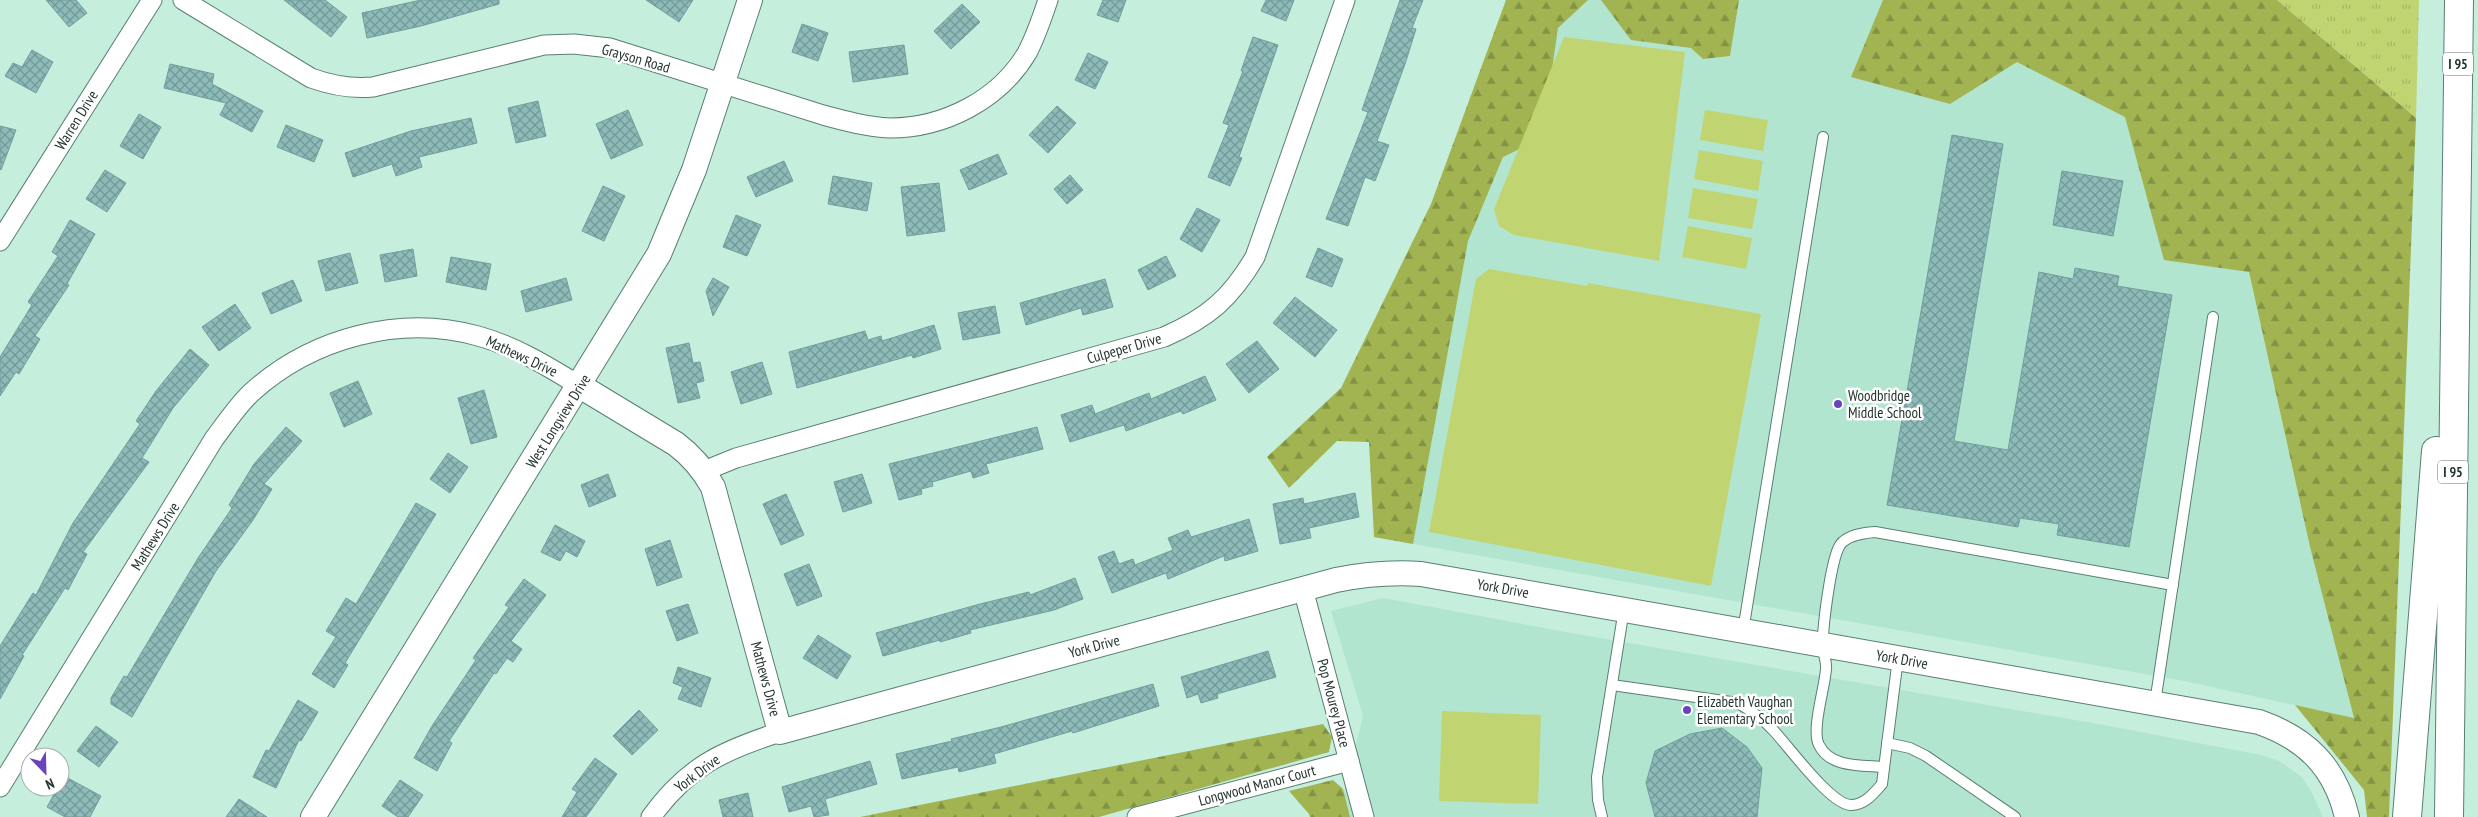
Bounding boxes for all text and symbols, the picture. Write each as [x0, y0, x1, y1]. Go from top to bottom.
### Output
street label: Grayson Road [600, 39, 672, 77]
road number: I 95 [2443, 52, 2473, 76]
street label: Warren Drive [50, 87, 102, 153]
street label: Culpeper Drive [1085, 328, 1163, 368]
street label: Mathews Drive [483, 331, 561, 381]
street label: West Longview Drive [521, 370, 595, 472]
place label: Woodbridge Middle School [1848, 386, 1922, 422]
marker: Woodbridge Middle School [1832, 398, 1844, 410]
road number: I 95 [2438, 461, 2468, 484]
street label: Mathews Drive [127, 498, 183, 574]
street label: York Drive [1476, 574, 1530, 602]
street label: York Drive [1066, 630, 1122, 662]
street label: Mathews Drive [747, 639, 785, 719]
street label: York Drive [1875, 645, 1929, 673]
street label: Pop Mourey Place [1313, 657, 1355, 749]
place label: Elizabeth Vaughan Elementary School [1697, 692, 1794, 728]
marker: Elizabeth Vaughan Elementary School [1681, 704, 1693, 716]
north arrow [20, 747, 70, 797]
street label: York Drive [670, 750, 724, 796]
street label: Longwood Manor Court [1196, 760, 1318, 810]
text: N [43, 774, 57, 794]

